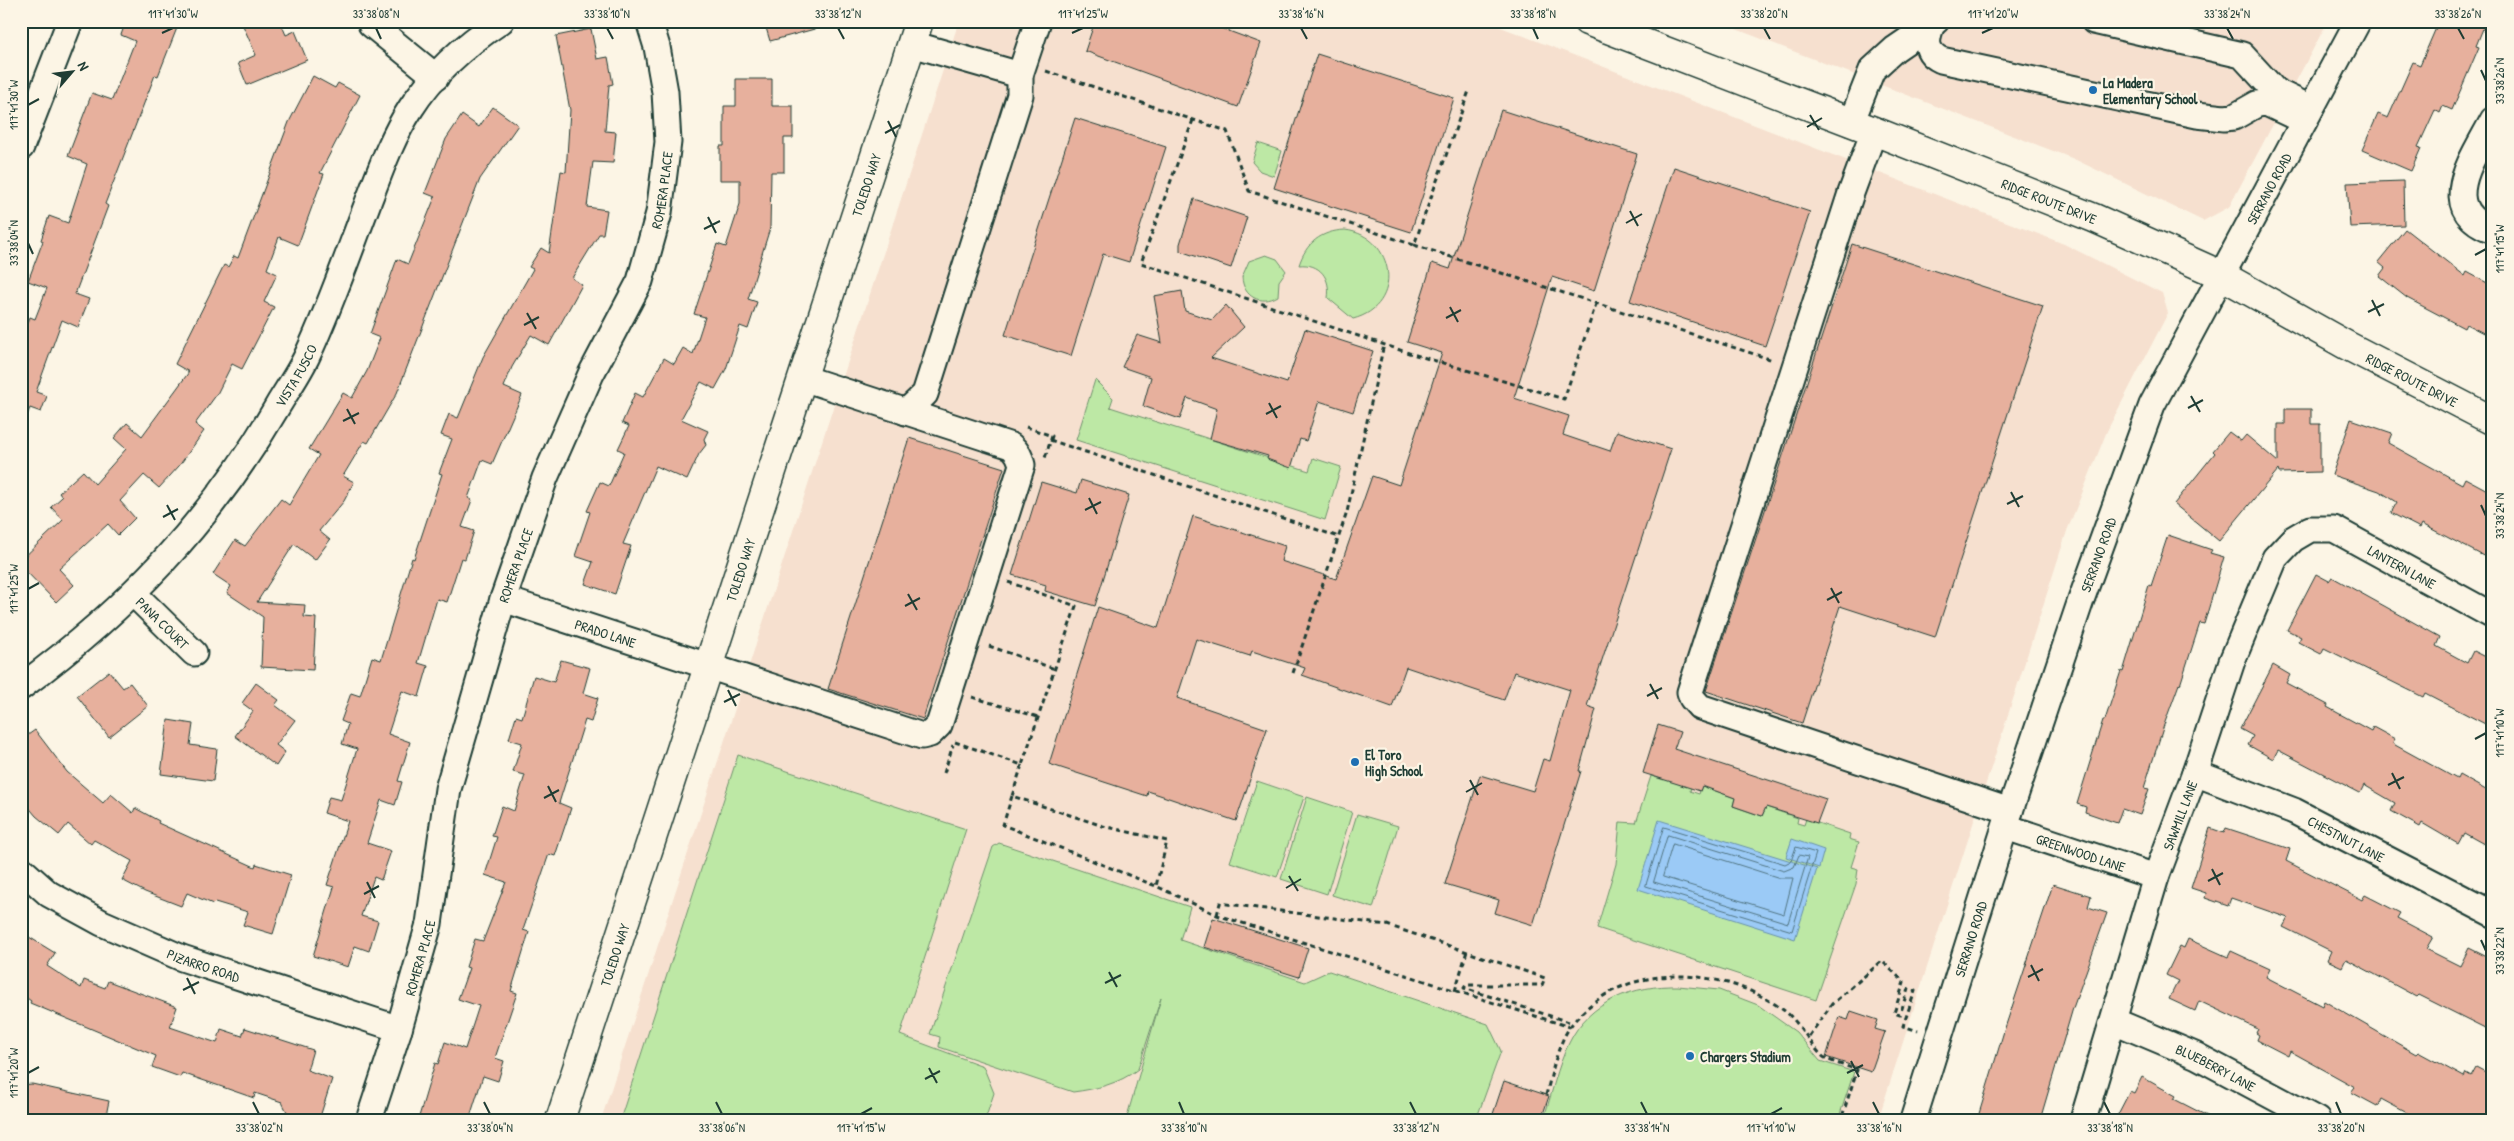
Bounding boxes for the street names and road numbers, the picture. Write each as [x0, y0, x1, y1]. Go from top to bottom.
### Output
street label: SERRANO ROAD [2241, 149, 2295, 227]
street label: ROMERA PLACE [646, 150, 676, 231]
street label: TOLEDO WAY [846, 150, 885, 219]
street label: RIDGE ROUTE DRIVE [1999, 173, 2100, 228]
street label: VISTA FUSCO [270, 341, 321, 410]
street label: RIDGE ROUTE DRIVE [2363, 348, 2461, 411]
street label: SERRANO ROAD [2075, 514, 2120, 594]
street label: ROMERA PLACE [493, 525, 536, 605]
street label: TOLEDO WAY [721, 535, 759, 604]
street label: LANTERN LANE [2365, 540, 2440, 593]
street label: PANA COURT [132, 592, 194, 653]
street label: PRADO LANE [573, 614, 639, 651]
street label: SAWMILL LANE [2158, 777, 2201, 852]
street label: CHESTNUT LANE [2305, 810, 2388, 866]
street label: GREENWOOD LANE [2034, 828, 2128, 876]
street label: SERRANO ROAD [1949, 898, 1991, 979]
street label: ROMERA PLACE [400, 919, 439, 998]
street label: TOLEDO WAY [595, 920, 633, 989]
street label: PIZARRO ROAD [164, 943, 243, 986]
street label: BLUEBERRY LANE [2173, 1039, 2259, 1095]

